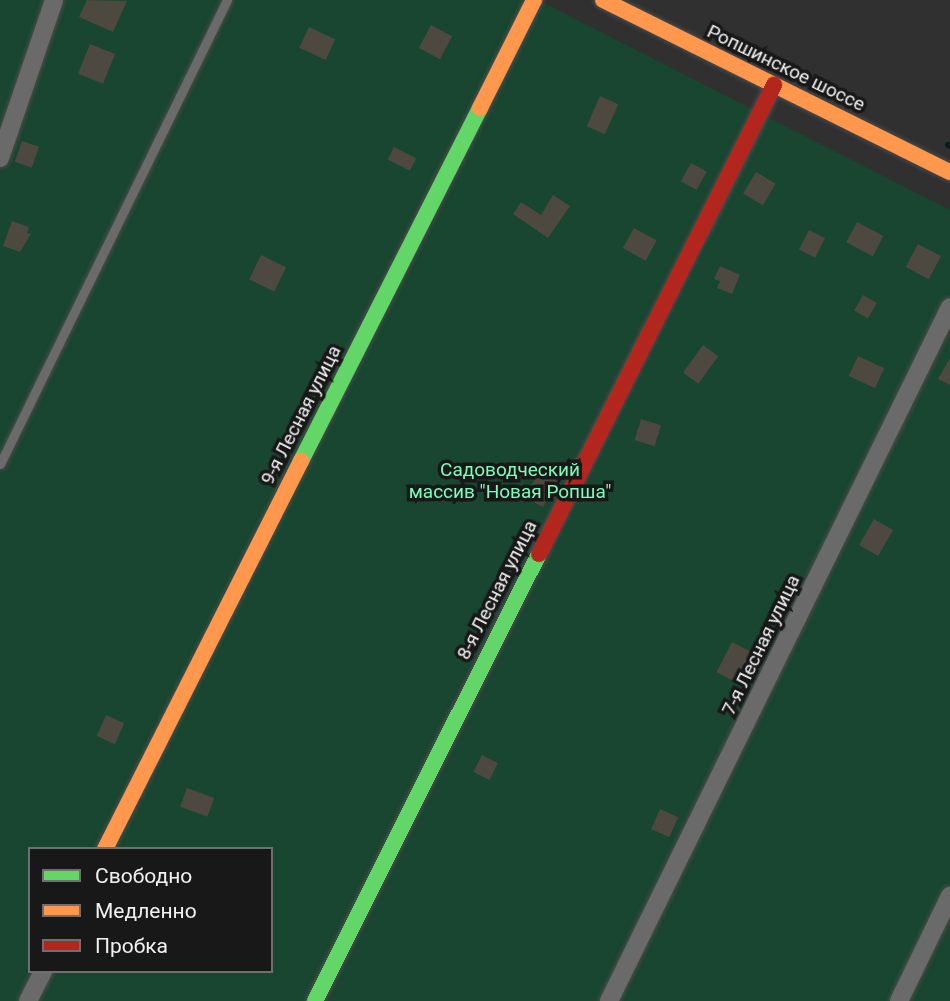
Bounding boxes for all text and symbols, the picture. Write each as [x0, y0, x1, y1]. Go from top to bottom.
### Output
street label: Ропшинское шоссе [703, 20, 869, 116]
street label: 9-я Лесная улица [256, 342, 346, 488]
park label: Садоводческий массив "Новая Ропша" [409, 459, 611, 503]
street label: 8-я Лесная улица [452, 517, 542, 663]
street label: 7-я Лесная улица [717, 571, 805, 719]
legend [28, 847, 273, 973]
text: Свободно [95, 864, 192, 888]
text: Медленно [95, 899, 197, 923]
text: Пробка [95, 934, 168, 958]

